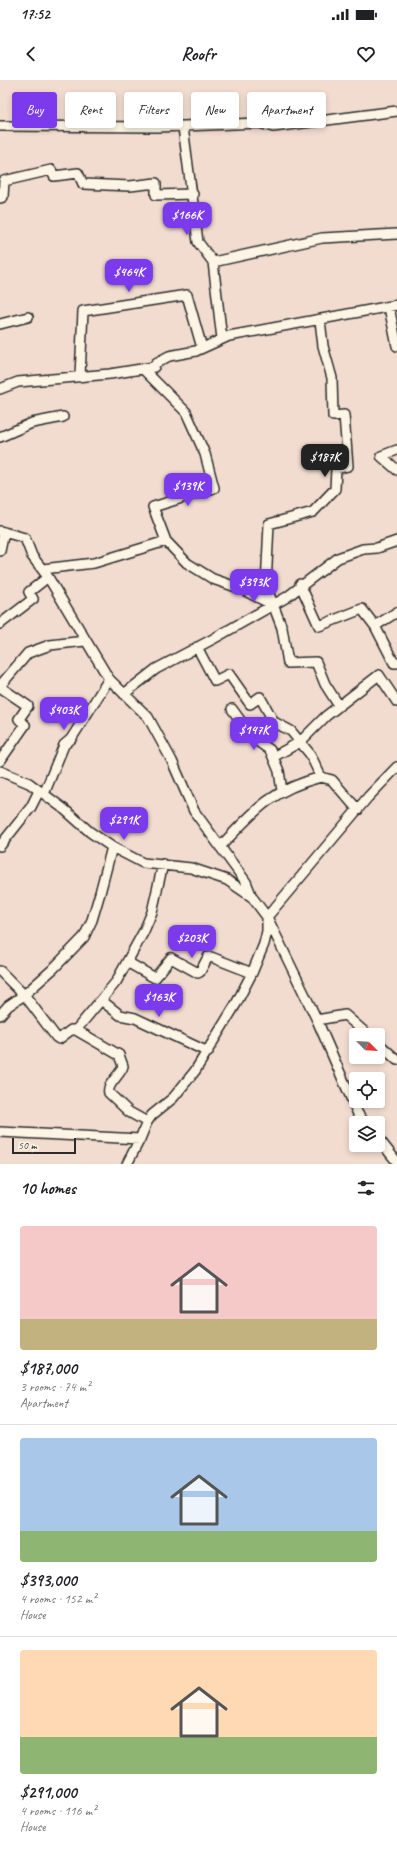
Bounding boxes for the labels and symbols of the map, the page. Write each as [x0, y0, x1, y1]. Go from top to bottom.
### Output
pin: $166K [159, 202, 215, 236]
pin: $464K [101, 259, 157, 293]
pin: $187K [297, 444, 353, 478]
pin: $139K [160, 473, 216, 507]
pin: $393K [226, 569, 282, 603]
pin: $403K [36, 697, 92, 731]
pin: $147K [226, 717, 282, 751]
pin: $291K [96, 807, 152, 841]
pin: $203K [164, 925, 220, 959]
pin: $163K [131, 984, 187, 1018]
north arrow [349, 1028, 385, 1064]
scale bar [12, 1136, 76, 1155]

